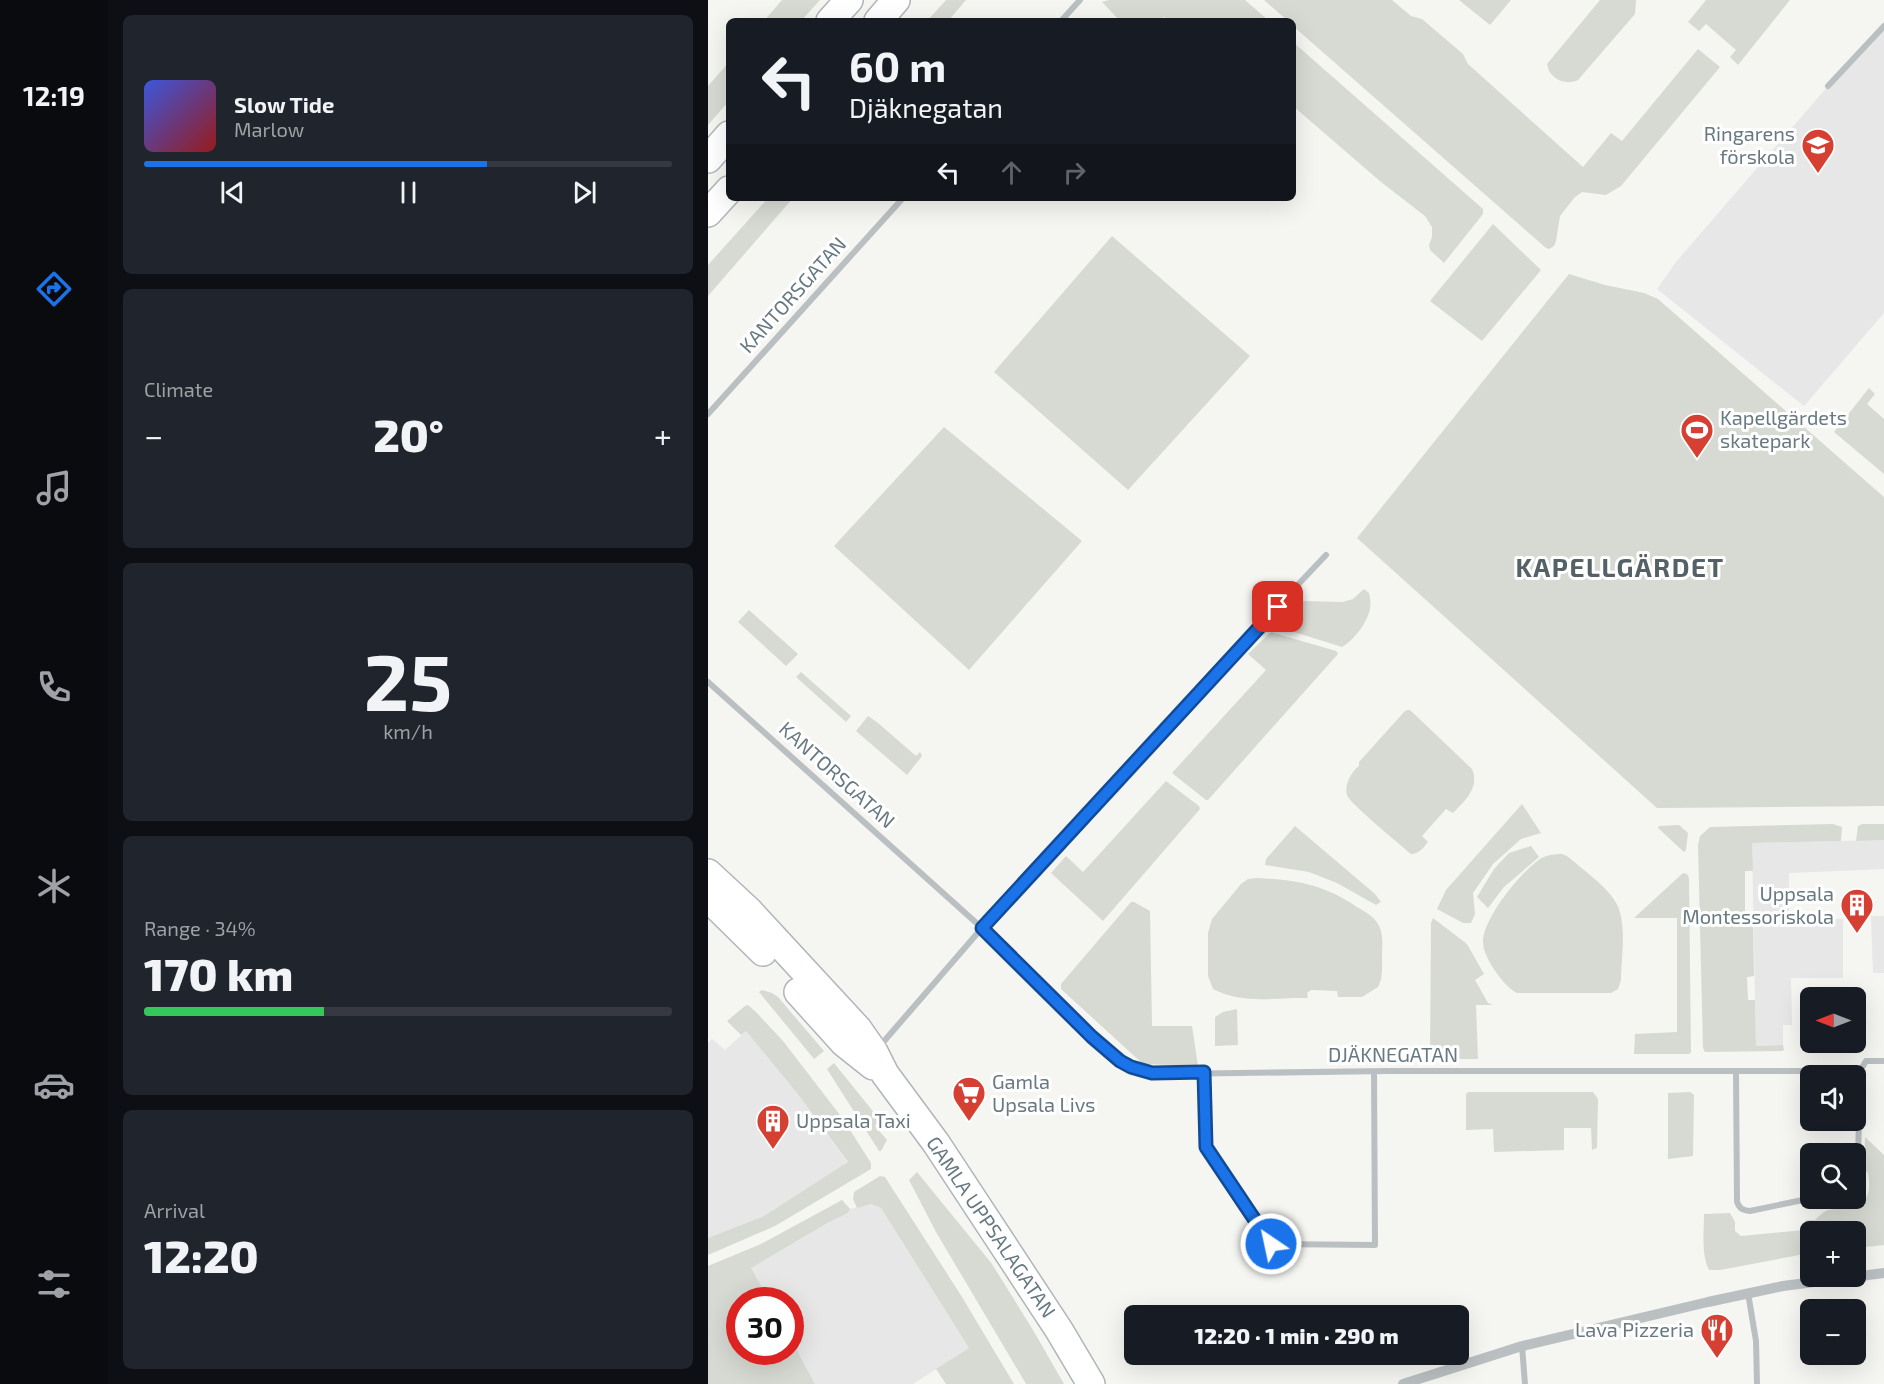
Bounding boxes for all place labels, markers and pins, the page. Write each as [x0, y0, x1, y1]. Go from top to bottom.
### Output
place label: Ringarens förskola [1704, 121, 1795, 168]
school or university icon: Ringarens förskola [1800, 127, 1836, 174]
place label: Kapellgärdets skatepark [1720, 405, 1847, 452]
sports icon: Kapellgärdets skatepark [1679, 412, 1715, 459]
pin [1252, 581, 1303, 632]
place label: Uppsala Montessoriskola [1682, 881, 1834, 928]
building icon: Uppsala Montessoriskola [1839, 887, 1875, 934]
place label: Gamla Upsala Livs [992, 1069, 1095, 1116]
supermarket icon: Gamla Upsala Livs [951, 1075, 987, 1122]
building icon: Uppsala Taxi [755, 1103, 791, 1150]
place label: Uppsala Taxi [796, 1108, 911, 1132]
restaurant icon: Lava Pizzeria [1699, 1312, 1735, 1359]
place label: Lava Pizzeria [1575, 1317, 1694, 1341]

